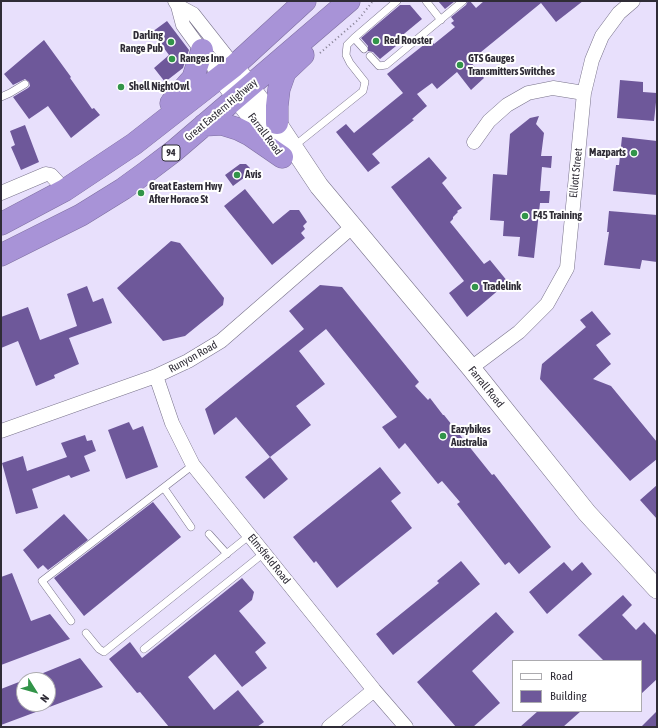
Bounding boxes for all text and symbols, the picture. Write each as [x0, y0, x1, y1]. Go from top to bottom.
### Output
place label: Darling Range Pub [120, 29, 163, 55]
place label: Red Rooster [384, 34, 432, 48]
marker: Red Rooster [371, 36, 381, 46]
marker: Darling Range Pub [166, 37, 176, 47]
place label: Ranges Inn [180, 52, 224, 66]
place label: GTS Gauges Transmitters Switches [468, 52, 555, 78]
marker: Ranges Inn [167, 54, 177, 64]
marker: GTS Gauges Transmitters Switches [455, 60, 465, 70]
street label: Great Eastern Highway [182, 76, 260, 144]
place label: Shell NightOwl [129, 80, 189, 94]
marker: Shell NightOwl [116, 82, 126, 92]
street label: Farrall Road [245, 110, 285, 158]
road number: 94 [162, 145, 180, 161]
place label: Mazparts [589, 146, 626, 160]
street label: Elliott Street [567, 147, 585, 199]
marker: Mazparts [629, 148, 639, 158]
place label: Avis [245, 168, 261, 182]
marker: Avis [232, 170, 242, 180]
place label: Great Eastern Hwy After Horace St [149, 180, 222, 206]
marker: Great Eastern Hwy After Horace St [136, 188, 146, 198]
place label: F45 Training [533, 209, 582, 223]
marker: F45 Training [520, 211, 530, 221]
place label: Tradelink [483, 280, 521, 294]
marker: Tradelink [470, 282, 480, 292]
street label: Runyon Road [166, 338, 220, 376]
street label: Farrall Road [465, 364, 507, 410]
place label: Eazybikes Australia [451, 423, 491, 449]
marker: Eazybikes Australia [438, 431, 448, 441]
street label: Elmsfield Road [245, 531, 293, 587]
legend [512, 660, 642, 712]
text: Road [550, 669, 573, 683]
north arrow [16, 672, 56, 712]
text: Building [550, 689, 587, 703]
text: N [38, 692, 52, 705]

